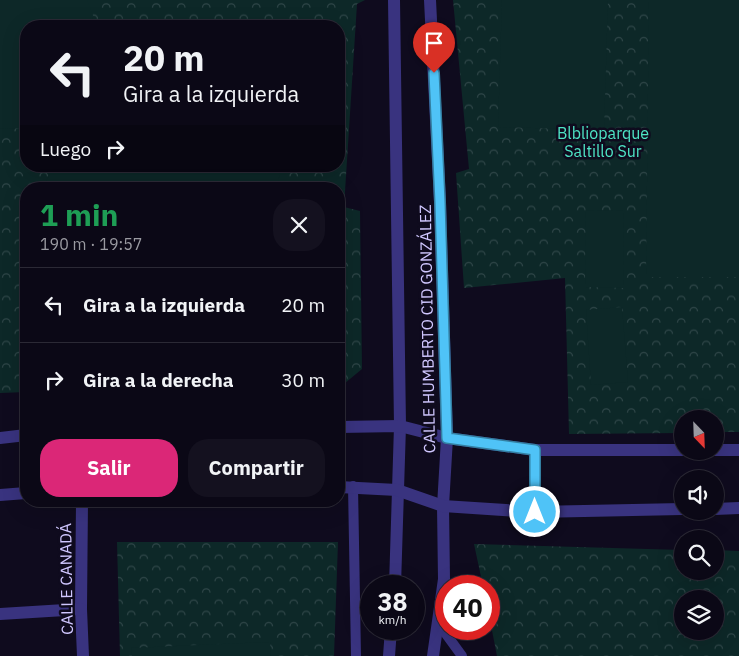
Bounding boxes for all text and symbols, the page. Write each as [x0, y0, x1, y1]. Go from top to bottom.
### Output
pin [413, 22, 455, 73]
icon: arrive [420, 29, 448, 57]
text: 20 m [123, 35, 205, 81]
icon: left [40, 40, 105, 105]
text: Gira a la izquierda [123, 79, 299, 108]
park label: Blblioparque Saltillo Sur [557, 123, 649, 161]
icon: right [101, 135, 129, 163]
text: Luego [40, 137, 91, 161]
text: 1 min [40, 195, 118, 234]
button: close [273, 199, 325, 251]
street label: CALLE HUMBERTO CID GONZÁLEZ [414, 204, 439, 454]
text: 190 m · 19:57 [40, 234, 142, 254]
icon: left [40, 291, 68, 319]
text: Gira a la izquierda [83, 293, 245, 317]
text: 20 m [281, 293, 325, 317]
icon: right [40, 366, 68, 394]
text: Gira a la derecha [83, 368, 234, 392]
text: 30 m [281, 368, 325, 392]
north arrow [674, 410, 724, 460]
map controls [674, 410, 724, 640]
button: Salir [40, 439, 178, 497]
button: Compartir [188, 439, 325, 497]
button: sound [674, 470, 724, 520]
position arrow [508, 485, 560, 537]
street label: CALLE CANADÁ [54, 523, 77, 635]
button: search [674, 530, 724, 580]
speed limit sign: 40 [435, 575, 500, 640]
text: 38 [377, 585, 408, 618]
button: layers [674, 590, 724, 640]
text: km/h [378, 612, 407, 627]

